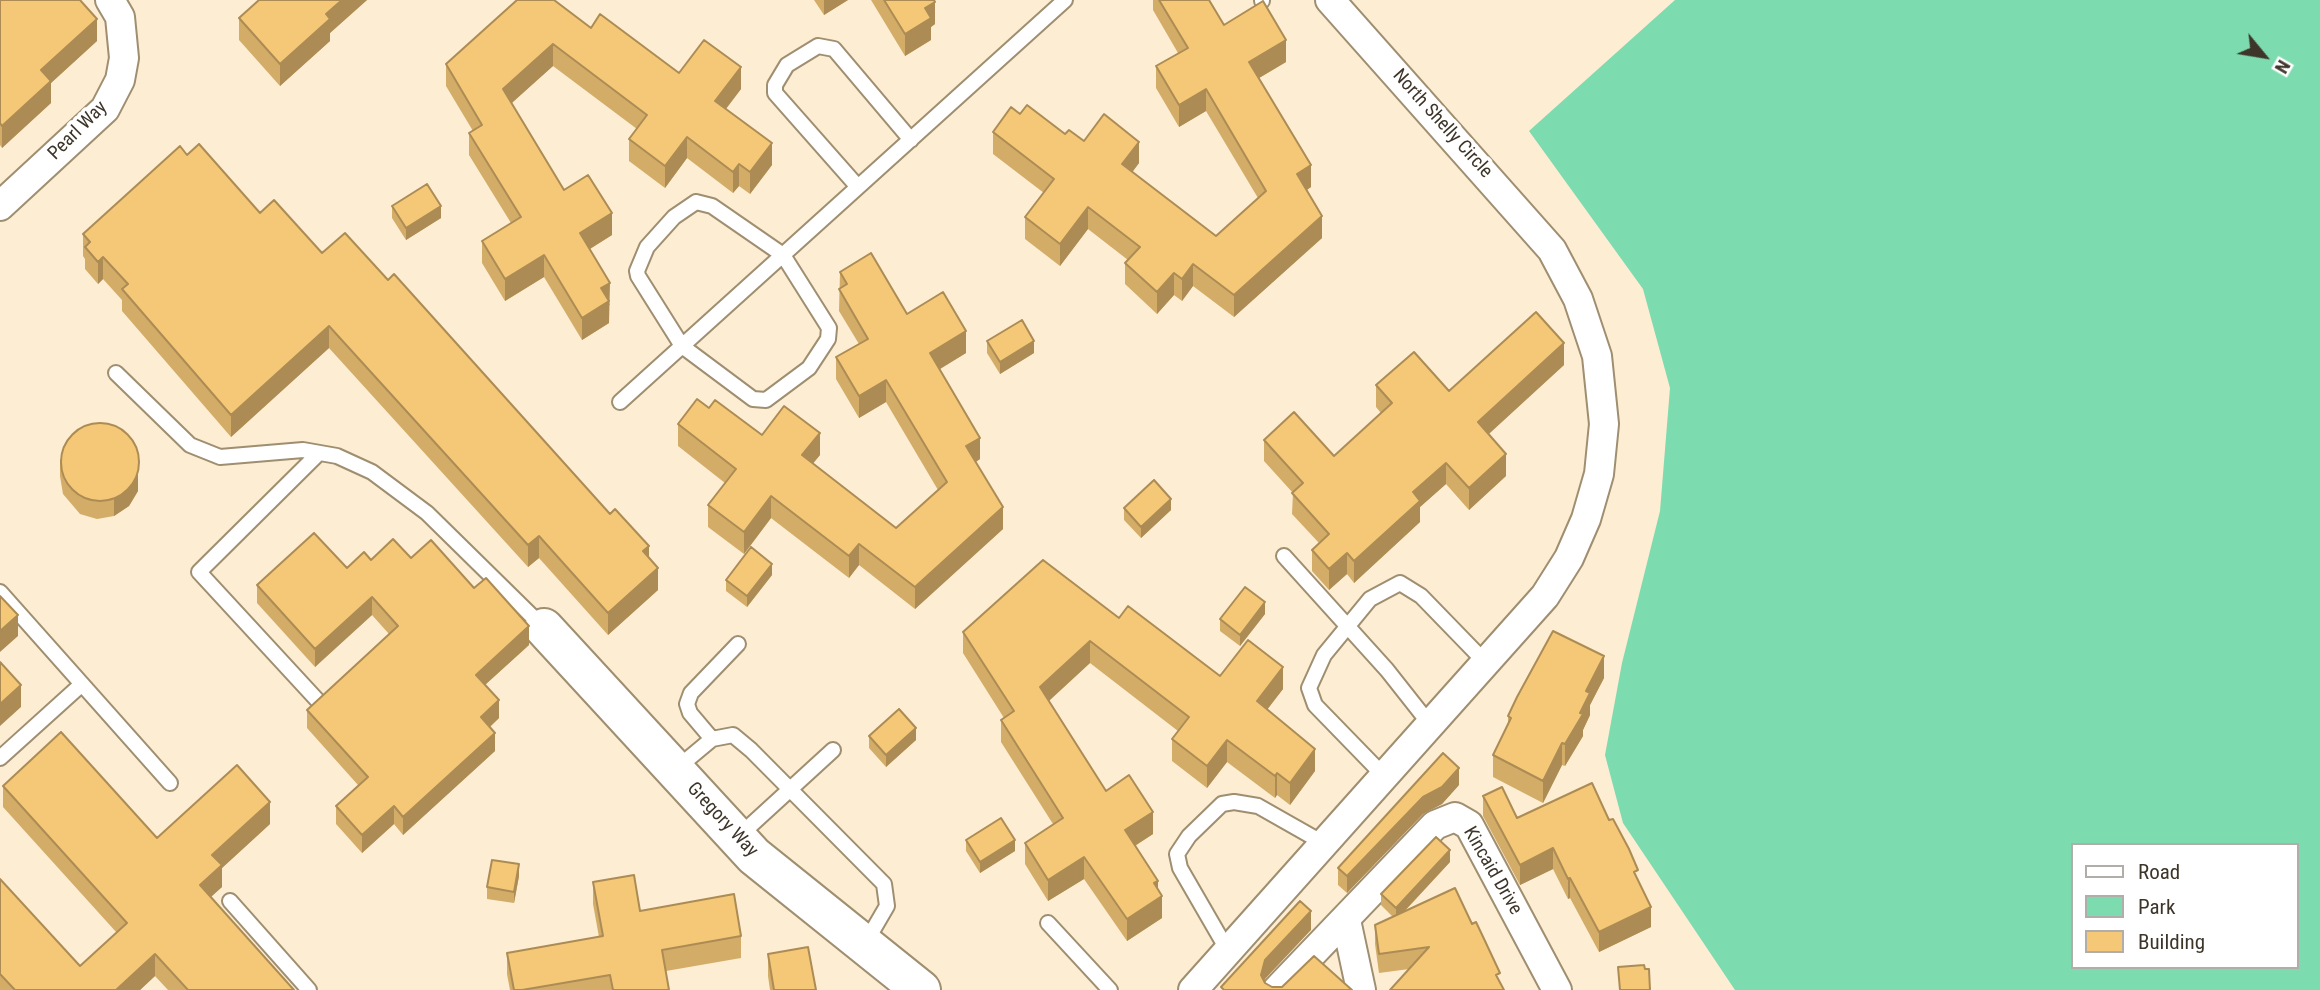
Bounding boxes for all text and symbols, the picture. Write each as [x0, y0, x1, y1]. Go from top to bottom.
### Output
north arrow [2229, 21, 2299, 91]
text: N [2270, 56, 2295, 78]
street label: North Shelly Circle [1387, 65, 1497, 183]
street label: Pearl Way [44, 97, 112, 165]
street label: Gregory Way [682, 778, 762, 862]
street label: Kincaid Drive [1458, 823, 1526, 919]
legend [2072, 843, 2299, 969]
text: Road [2138, 860, 2180, 884]
text: Park [2138, 895, 2175, 919]
text: Building [2138, 930, 2205, 954]

